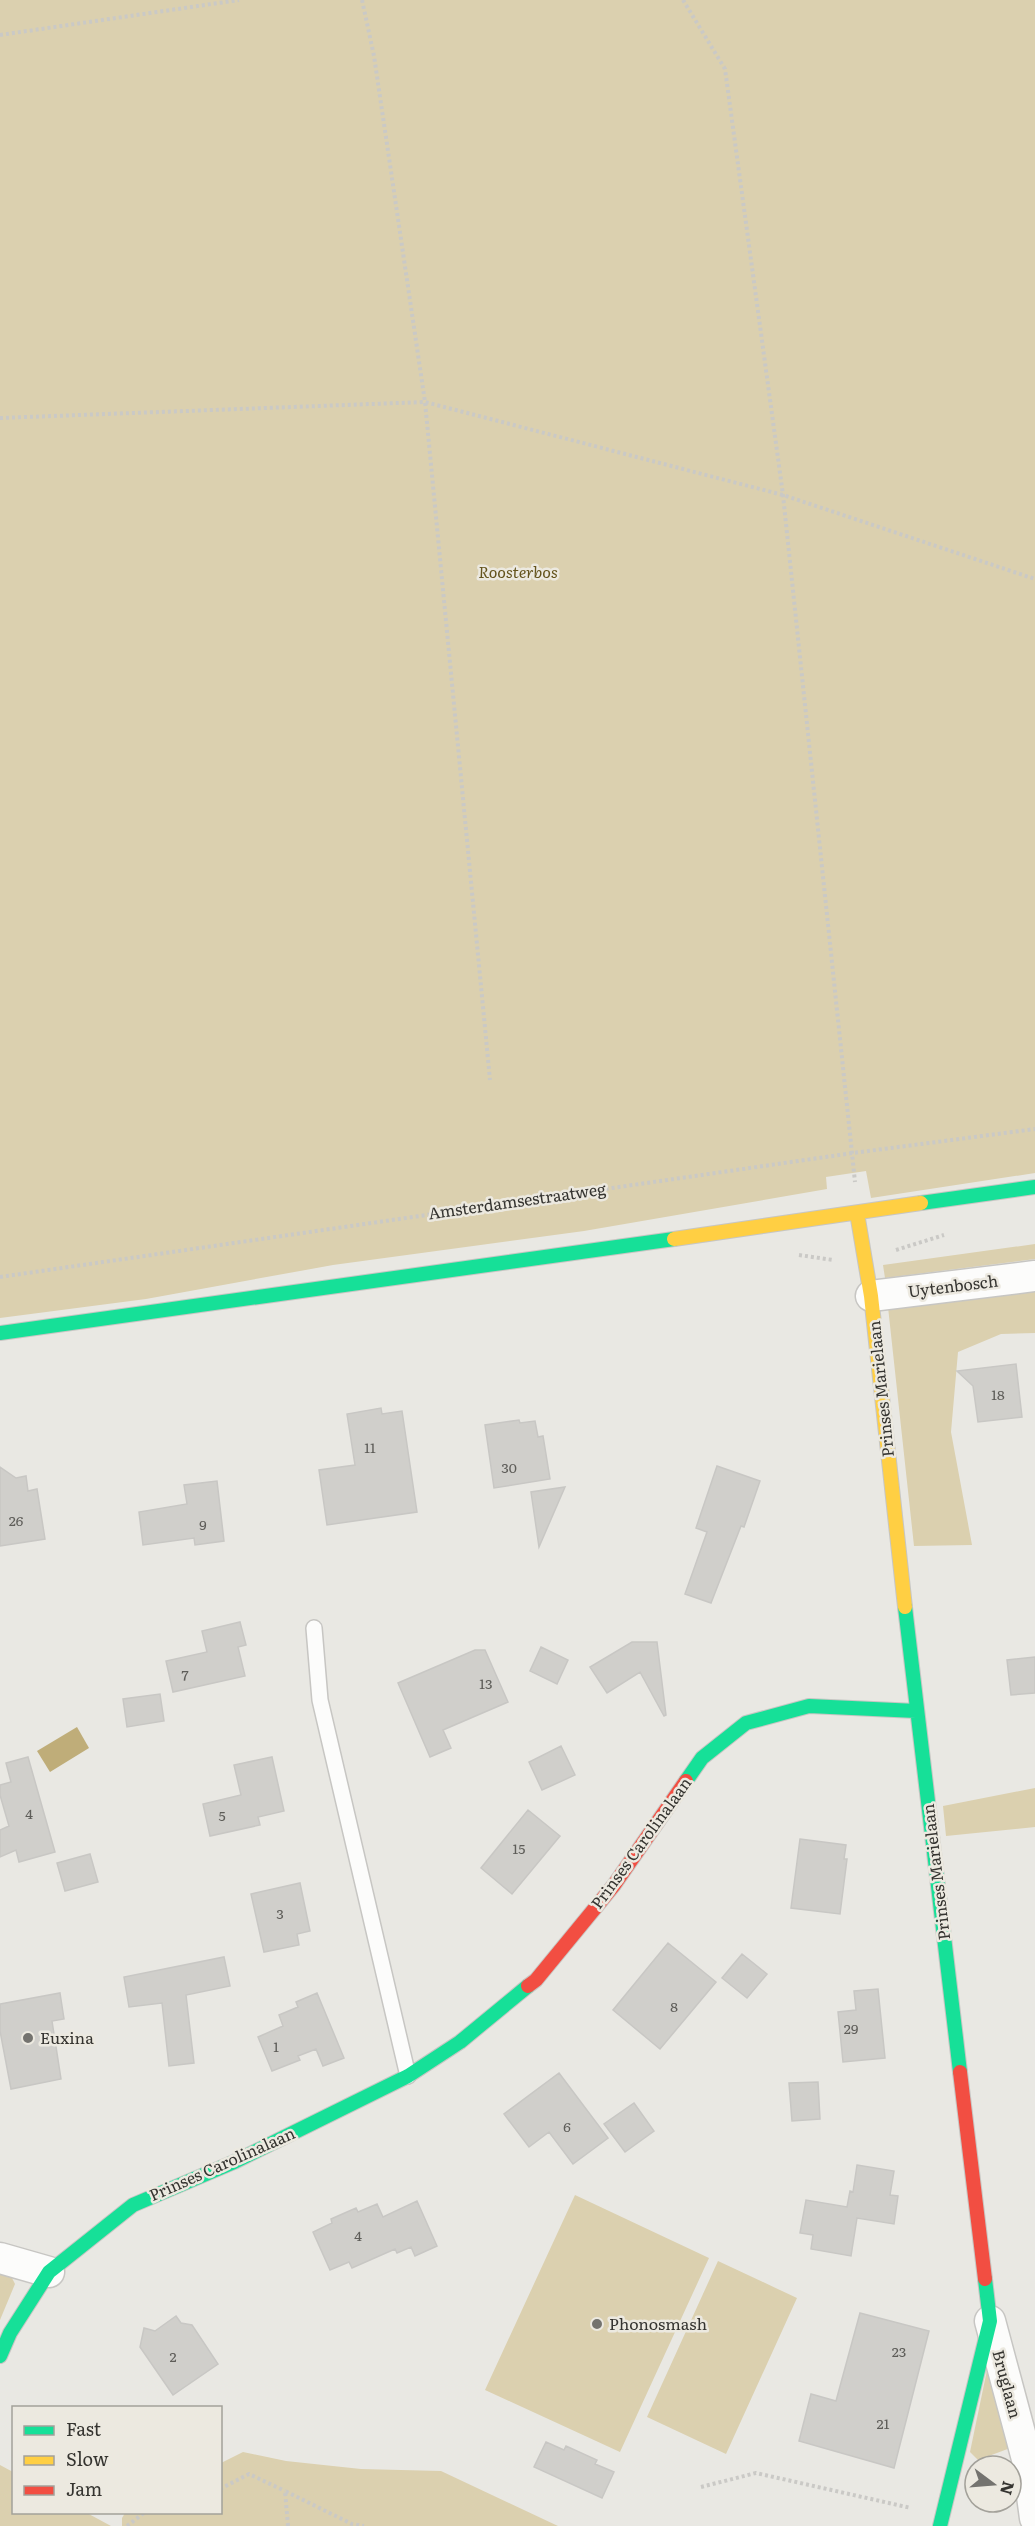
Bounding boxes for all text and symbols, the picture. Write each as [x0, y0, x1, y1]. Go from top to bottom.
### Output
park label: Roosterbos [478, 559, 558, 583]
street label: Amsterdamsestraatweg [426, 1176, 607, 1224]
street label: Uytenbosch [906, 1268, 1000, 1302]
street label: Prinses Marielaan [861, 1319, 899, 1458]
house number: 18 [991, 1384, 1005, 1404]
house number: 11 [364, 1437, 376, 1457]
house number: 30 [501, 1457, 517, 1477]
house number: 26 [9, 1510, 24, 1530]
house number: 9 [199, 1514, 207, 1534]
house number: 7 [181, 1664, 189, 1684]
house number: 13 [479, 1673, 493, 1693]
street label: Prinses Carolinalaan [584, 1771, 696, 1913]
street label: Prinses Marielaan [915, 1802, 955, 1942]
house number: 4 [25, 1803, 33, 1823]
house number: 5 [218, 1805, 226, 1825]
house number: 15 [513, 1838, 525, 1858]
house number: 3 [276, 1903, 284, 1923]
house number: 8 [670, 1996, 678, 2016]
house number: 29 [844, 2018, 858, 2038]
place label: Euxina [40, 2025, 94, 2049]
marker: Euxina [21, 2031, 35, 2045]
house number: 1 [273, 2036, 279, 2056]
house number: 6 [563, 2116, 571, 2136]
street label: Prinses Carolinalaan [145, 2120, 299, 2206]
house number: 4 [354, 2225, 362, 2245]
place label: Phonosmash [609, 2311, 707, 2335]
marker: Phonosmash [590, 2317, 604, 2331]
house number: 23 [892, 2341, 906, 2361]
house number: 2 [169, 2346, 177, 2366]
street label: Bruglaan [987, 2347, 1029, 2421]
legend [12, 2406, 222, 2514]
house number: 21 [877, 2413, 890, 2433]
text: Fast [66, 2415, 102, 2442]
text: Slow [66, 2445, 109, 2472]
north arrow [963, 2454, 1023, 2514]
text: Jam [66, 2475, 102, 2502]
text: N [995, 2479, 1022, 2498]

